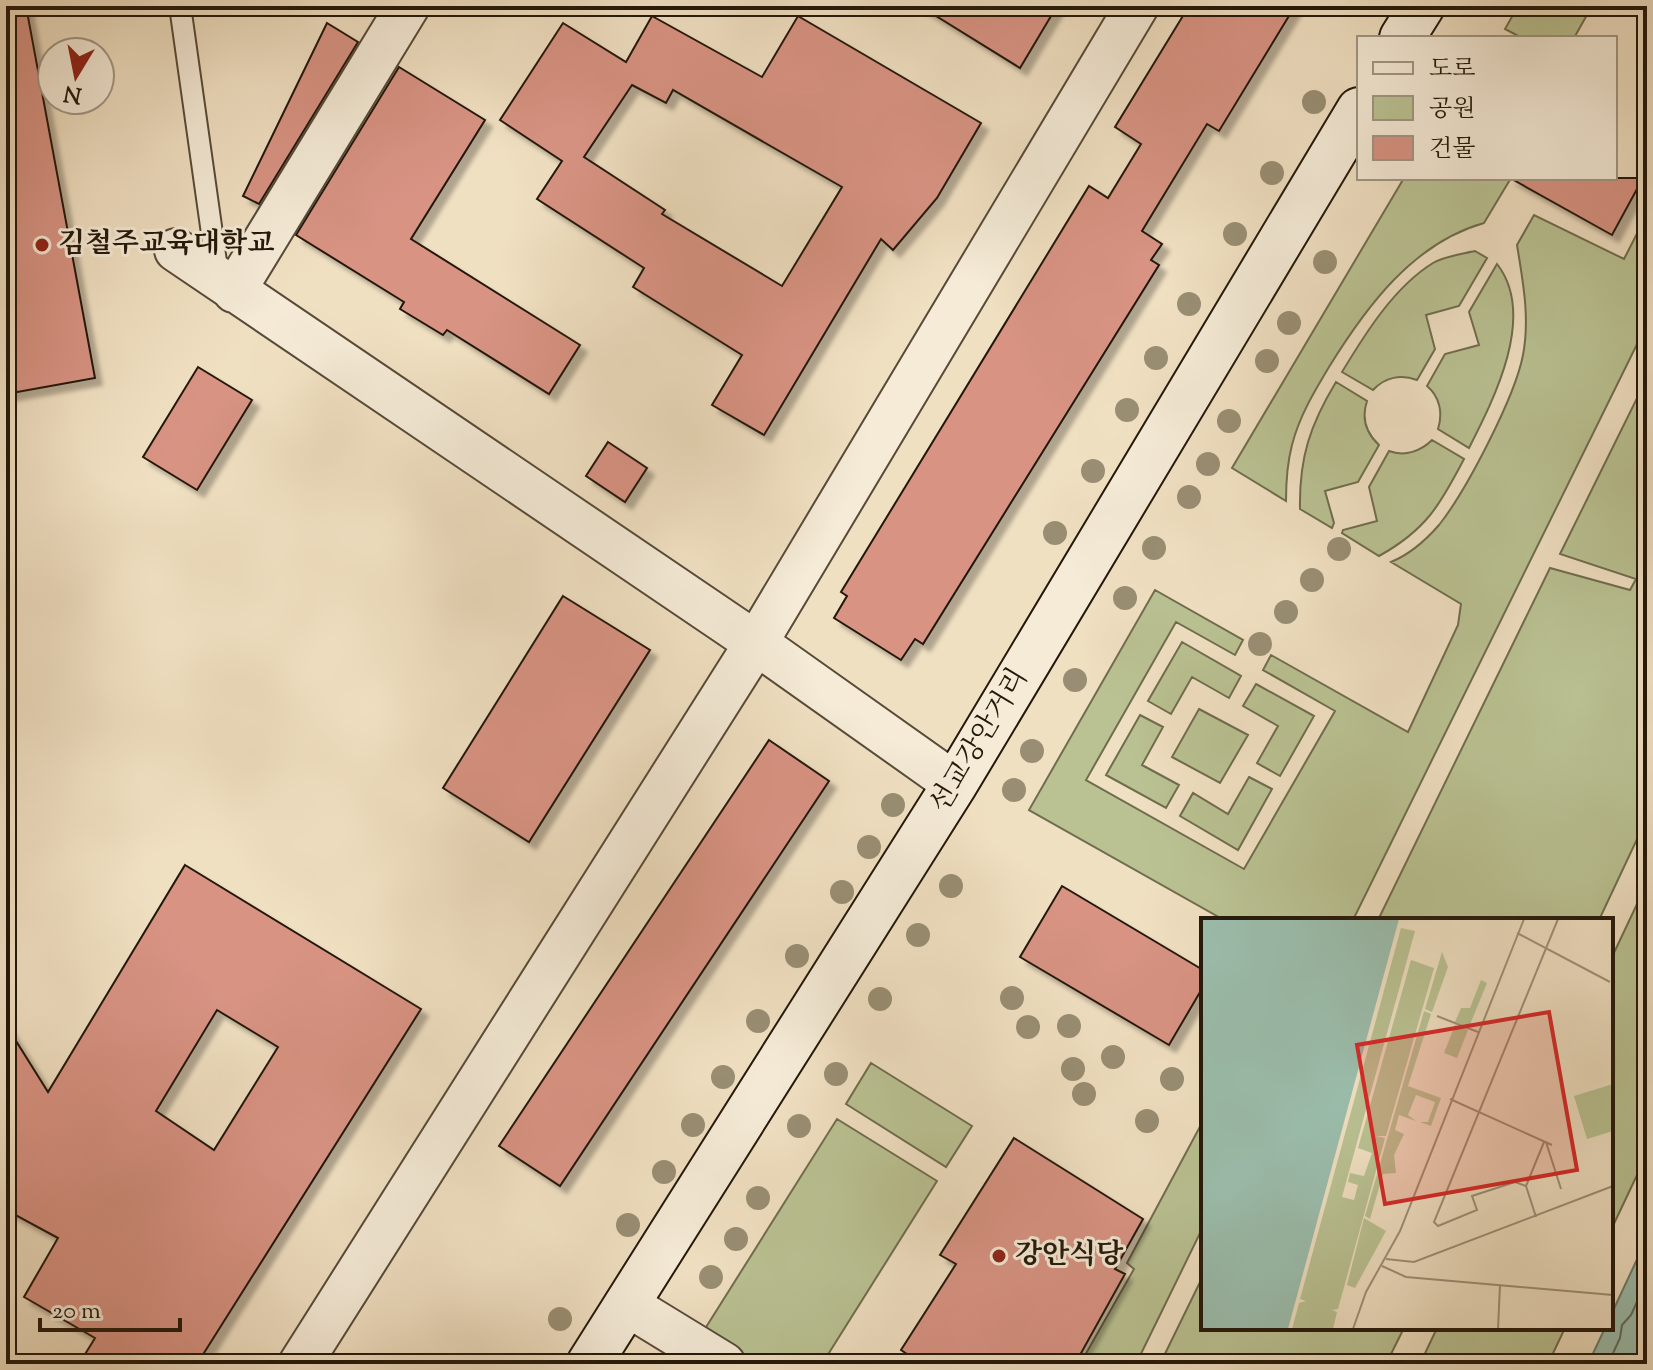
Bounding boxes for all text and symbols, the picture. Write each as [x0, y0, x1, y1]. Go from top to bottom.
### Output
north arrow [36, 36, 116, 116]
legend [1357, 36, 1617, 180]
text: 도로 [1429, 53, 1475, 87]
text: N [61, 75, 84, 110]
text: 공원 [1429, 93, 1475, 127]
text: 건물 [1429, 133, 1475, 167]
place label: 김철주교육대학교 [58, 225, 274, 265]
marker: 김철주교육대학교 [33, 236, 51, 254]
street label: 선교강안거리 [921, 661, 1039, 821]
inset map [1201, 918, 1613, 1330]
place label: 강안식당 [1015, 1236, 1124, 1276]
marker: 강안식당 [990, 1247, 1008, 1265]
scale bar [40, 1282, 180, 1332]
text: 20 m [52, 1295, 101, 1329]

